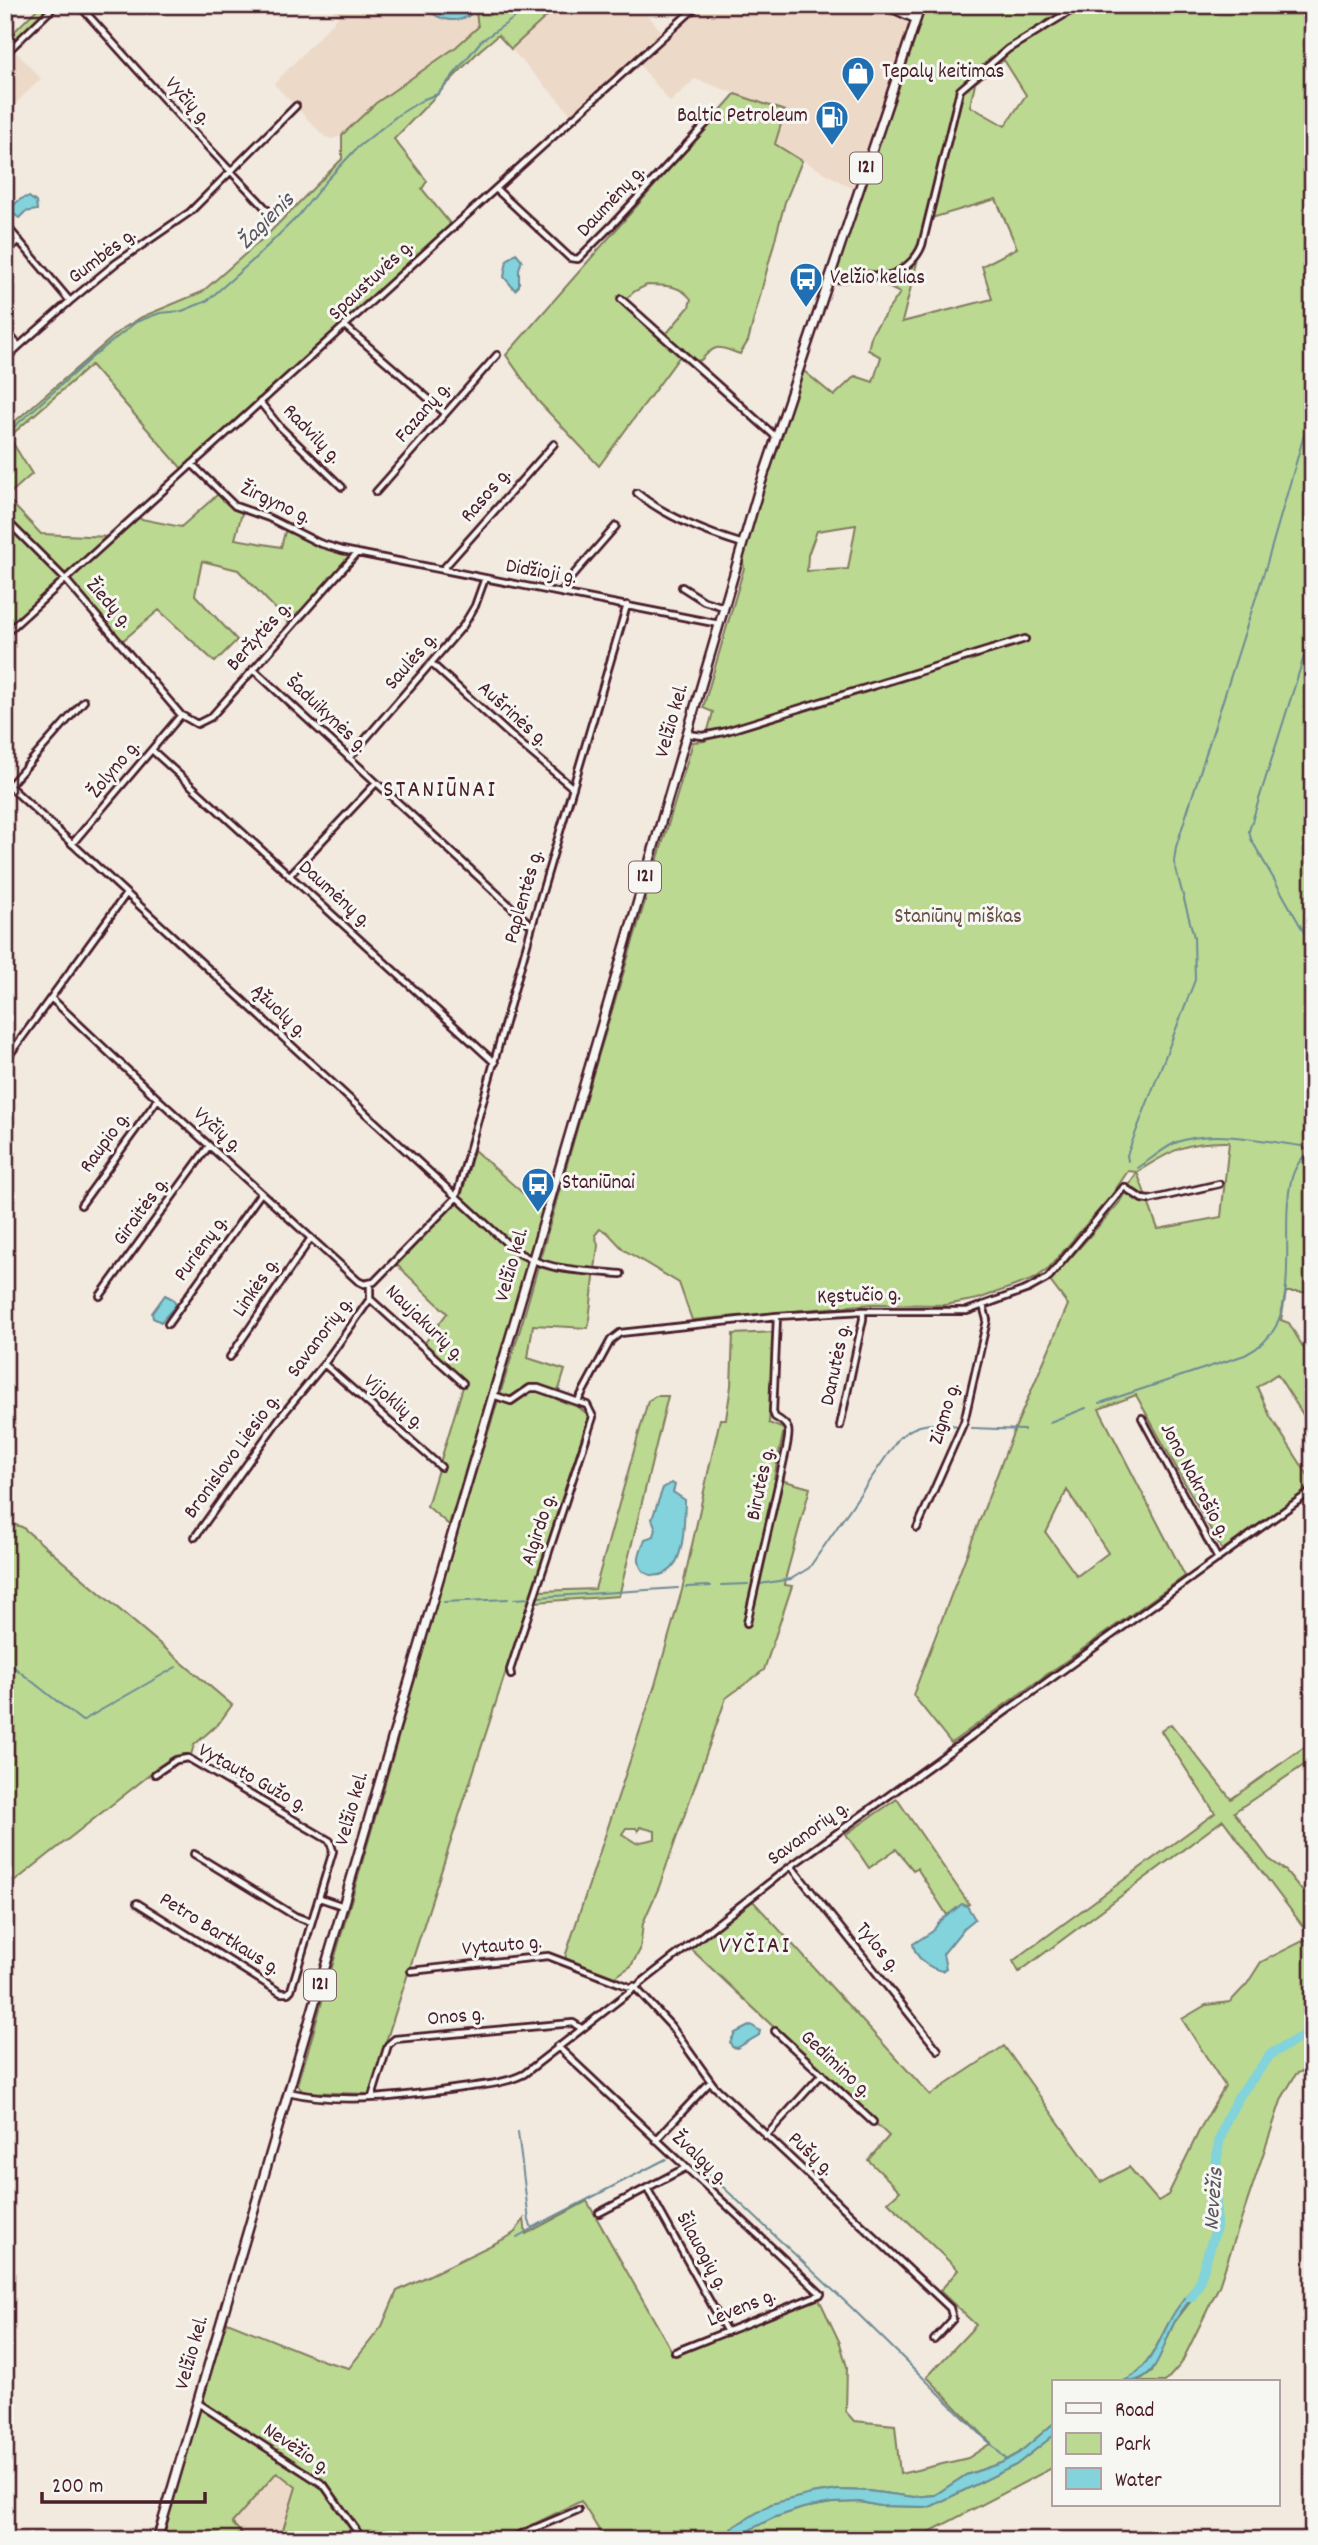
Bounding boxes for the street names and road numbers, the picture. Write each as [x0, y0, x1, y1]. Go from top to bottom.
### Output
street label: Vyčių g. [157, 71, 217, 133]
road number: 121 [850, 152, 882, 184]
street label: Daumėnų g. [571, 159, 653, 245]
street label: Gumbės g. [63, 221, 143, 293]
street label: Spaustuvės g. [322, 233, 422, 329]
street label: Fazanų g. [389, 376, 459, 450]
street label: Radvilų g. [274, 398, 348, 472]
street label: Rasos g. [454, 462, 520, 530]
street label: Žirgyno g. [235, 474, 315, 534]
street label: Didžioji g. [503, 552, 579, 594]
street label: Žiedų g. [77, 572, 139, 636]
street label: Beržytės g. [220, 595, 300, 679]
street label: Saulės g. [378, 626, 446, 698]
street label: Šaduikynės g. [278, 669, 374, 761]
street label: Aušrinės g. [470, 675, 554, 755]
street label: Velžio kel. [648, 680, 698, 762]
street label: Žolyno g. [81, 734, 149, 806]
street label: Paplentės g. [497, 847, 553, 947]
street label: Daumėnų g. [291, 854, 377, 936]
road number: 121 [629, 862, 661, 892]
street label: Ąžuolų g. [243, 978, 313, 1046]
street label: Vyčių g. [186, 1101, 248, 1161]
street label: Raupio g. [73, 1106, 139, 1180]
street label: Giraitės g. [107, 1171, 177, 1253]
street label: Purienų g. [168, 1210, 236, 1288]
street label: Velžio kel. [488, 1224, 538, 1306]
street label: Linkės g. [226, 1252, 288, 1324]
street label: Naujakurių g. [377, 1278, 471, 1370]
street label: Kęstučio g. [817, 1281, 901, 1313]
street label: Savanorių g. [280, 1291, 362, 1385]
street label: Danutės g. [814, 1321, 860, 1409]
street label: Vijoklių g. [356, 1368, 430, 1438]
street label: Zigmo g. [922, 1379, 970, 1449]
street label: Bronislovo Liesio g. [177, 1388, 289, 1526]
street label: Jono Nakrošio g. [1151, 1418, 1237, 1544]
street label: Birutės g. [740, 1445, 784, 1523]
street label: Algirdo g. [514, 1490, 566, 1570]
street label: Vytauto Gužo g. [192, 1737, 312, 1821]
street label: Velžio kel. [328, 1768, 378, 1850]
street label: Savanorių g. [762, 1794, 856, 1874]
street label: Petro Bartkaus g. [153, 1886, 285, 1984]
street label: Tylos g. [847, 1916, 907, 1980]
street label: Vytauto g. [461, 1929, 543, 1965]
road number: 121 [304, 1969, 336, 2000]
street label: Onos g. [426, 2001, 486, 2035]
street label: Gedimino g. [792, 2024, 878, 2106]
street label: Žvalgų g. [664, 2125, 734, 2193]
street label: Pušų g. [780, 2126, 840, 2184]
street label: Šilauogių g. [667, 2207, 735, 2297]
street label: Lėvens g. [703, 2282, 781, 2336]
street label: Velžio kel. [168, 2312, 218, 2394]
street label: Nevėžio g. [256, 2416, 336, 2484]

